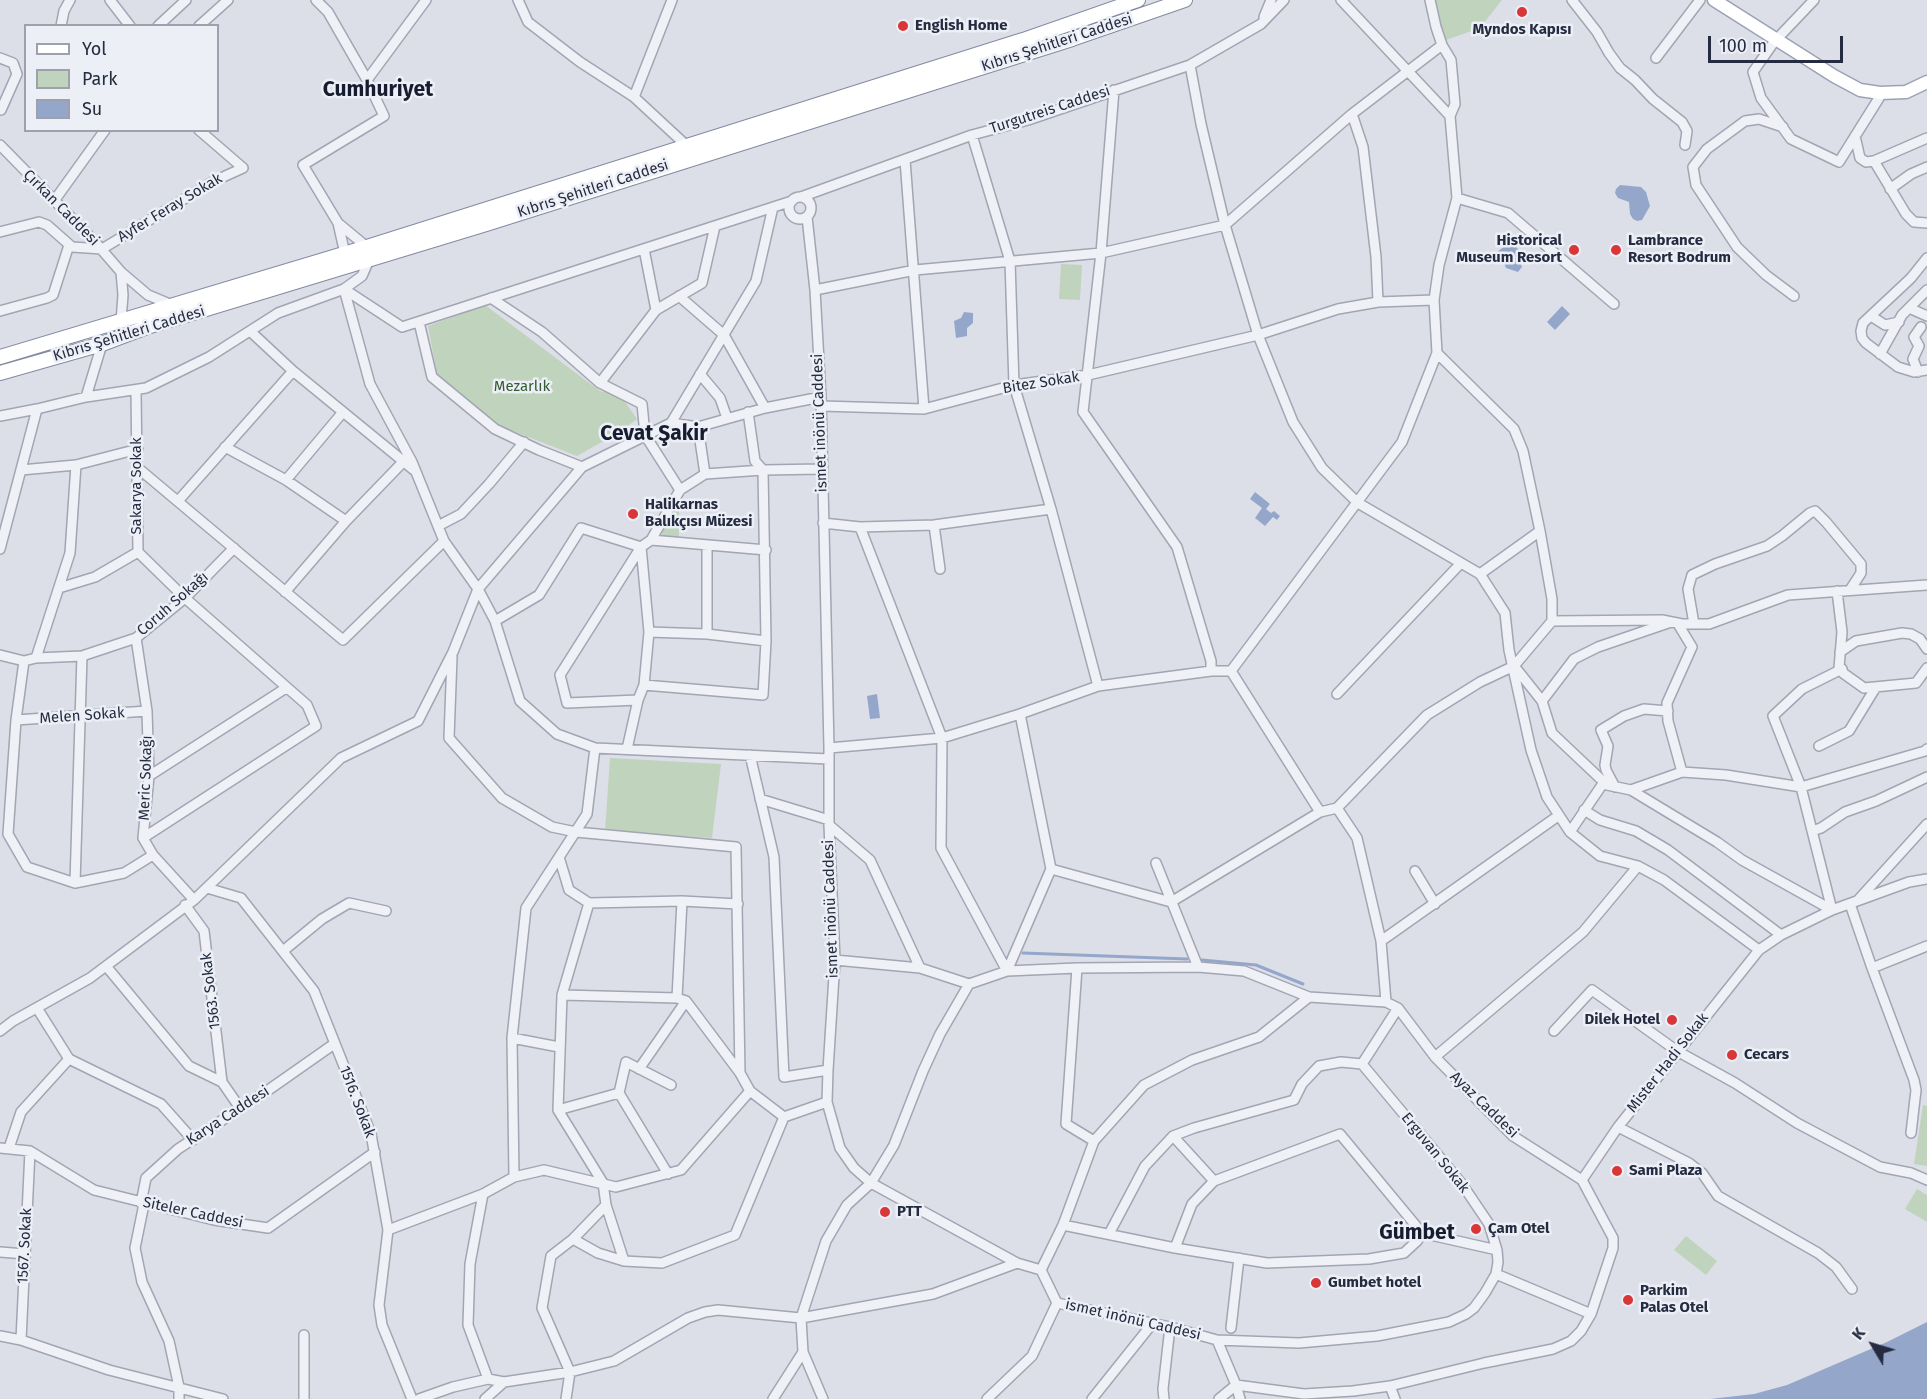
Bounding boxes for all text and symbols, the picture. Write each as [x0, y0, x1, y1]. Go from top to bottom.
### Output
marker: Myndos Kapısı [1515, 5, 1529, 19]
street label: Kıbrıs Şehitleri Caddesi [979, 10, 1135, 76]
place label: English Home [915, 17, 1008, 35]
marker: English Home [896, 19, 910, 33]
place label: Myndos Kapısı [1472, 21, 1572, 39]
legend [24, 24, 219, 132]
scale bar [1711, 24, 1846, 62]
text: 100 m [1719, 35, 1767, 57]
text: Yol [82, 38, 107, 60]
text: Park [82, 68, 117, 90]
district label: Cumhuriyet [323, 77, 433, 103]
street label: Turgutreis Caddesi [987, 82, 1113, 138]
text: Su [82, 98, 102, 120]
street label: Kıbrıs Şehitleri Caddesi [515, 156, 671, 222]
street label: Çırkan Caddesi [19, 166, 103, 250]
street label: Ayfer Feray Sokak [115, 170, 225, 246]
place label: Historical Museum Resort [1456, 232, 1562, 267]
place label: Lambrance Resort Bodrum [1628, 232, 1731, 267]
marker: Historical Museum Resort [1567, 243, 1581, 257]
marker: Lambrance Resort Bodrum [1609, 243, 1623, 257]
street label: Kıbrıs Şehitleri Caddesi [51, 302, 207, 366]
street label: ismet inönü Caddesi [809, 353, 831, 493]
street label: Bitez Sokak [1001, 368, 1081, 398]
park label: Mezarlık [494, 378, 550, 396]
district label: Cevat Şakir [600, 421, 708, 447]
street label: Sakarya Sokak [128, 437, 146, 535]
place label: Halikarnas Balıkçısı Müzesi [645, 496, 752, 531]
marker: Halikarnas Balıkçısı Müzesi [626, 507, 640, 521]
street label: Coruh Sokağı [134, 568, 212, 640]
street label: Melen Sokak [39, 704, 125, 728]
street label: Meric Sokağı [136, 735, 156, 821]
street label: ismet inönü Caddesi [820, 839, 842, 979]
street label: 1563. Sokak [197, 952, 225, 1030]
street label: Mister Hadi Sokak [1623, 1009, 1713, 1117]
place label: Dilek Hotel [1585, 1011, 1660, 1029]
marker: Dilek Hotel [1665, 1013, 1679, 1027]
place label: Cecars [1744, 1046, 1789, 1064]
marker: Cecars [1725, 1048, 1739, 1062]
street label: 1516. Sokak [335, 1064, 379, 1140]
street label: Ayaz Caddesi [1446, 1068, 1522, 1142]
street label: Karya Caddesi [183, 1082, 273, 1150]
street label: Erguvan Sokak [1397, 1109, 1473, 1197]
place label: Sami Plaza [1629, 1162, 1703, 1180]
marker: Sami Plaza [1610, 1164, 1624, 1178]
street label: Siteler Caddesi [141, 1194, 245, 1232]
place label: PTT [897, 1203, 922, 1221]
marker: PTT [878, 1205, 892, 1219]
street label: 1567. Sokak [14, 1208, 36, 1284]
district label: Gümbet [1379, 1220, 1455, 1246]
place label: Çam Otel [1488, 1220, 1550, 1238]
marker: Çam Otel [1469, 1222, 1483, 1236]
place label: Gumbet hotel [1328, 1274, 1421, 1292]
marker: Gumbet hotel [1309, 1276, 1323, 1290]
place label: Parkim Palas Otel [1640, 1282, 1708, 1317]
marker: Parkim Palas Otel [1621, 1293, 1635, 1307]
street label: ismet inönü Caddesi [1063, 1296, 1203, 1344]
north arrow [1843, 1315, 1903, 1375]
text: K [1848, 1324, 1869, 1343]

